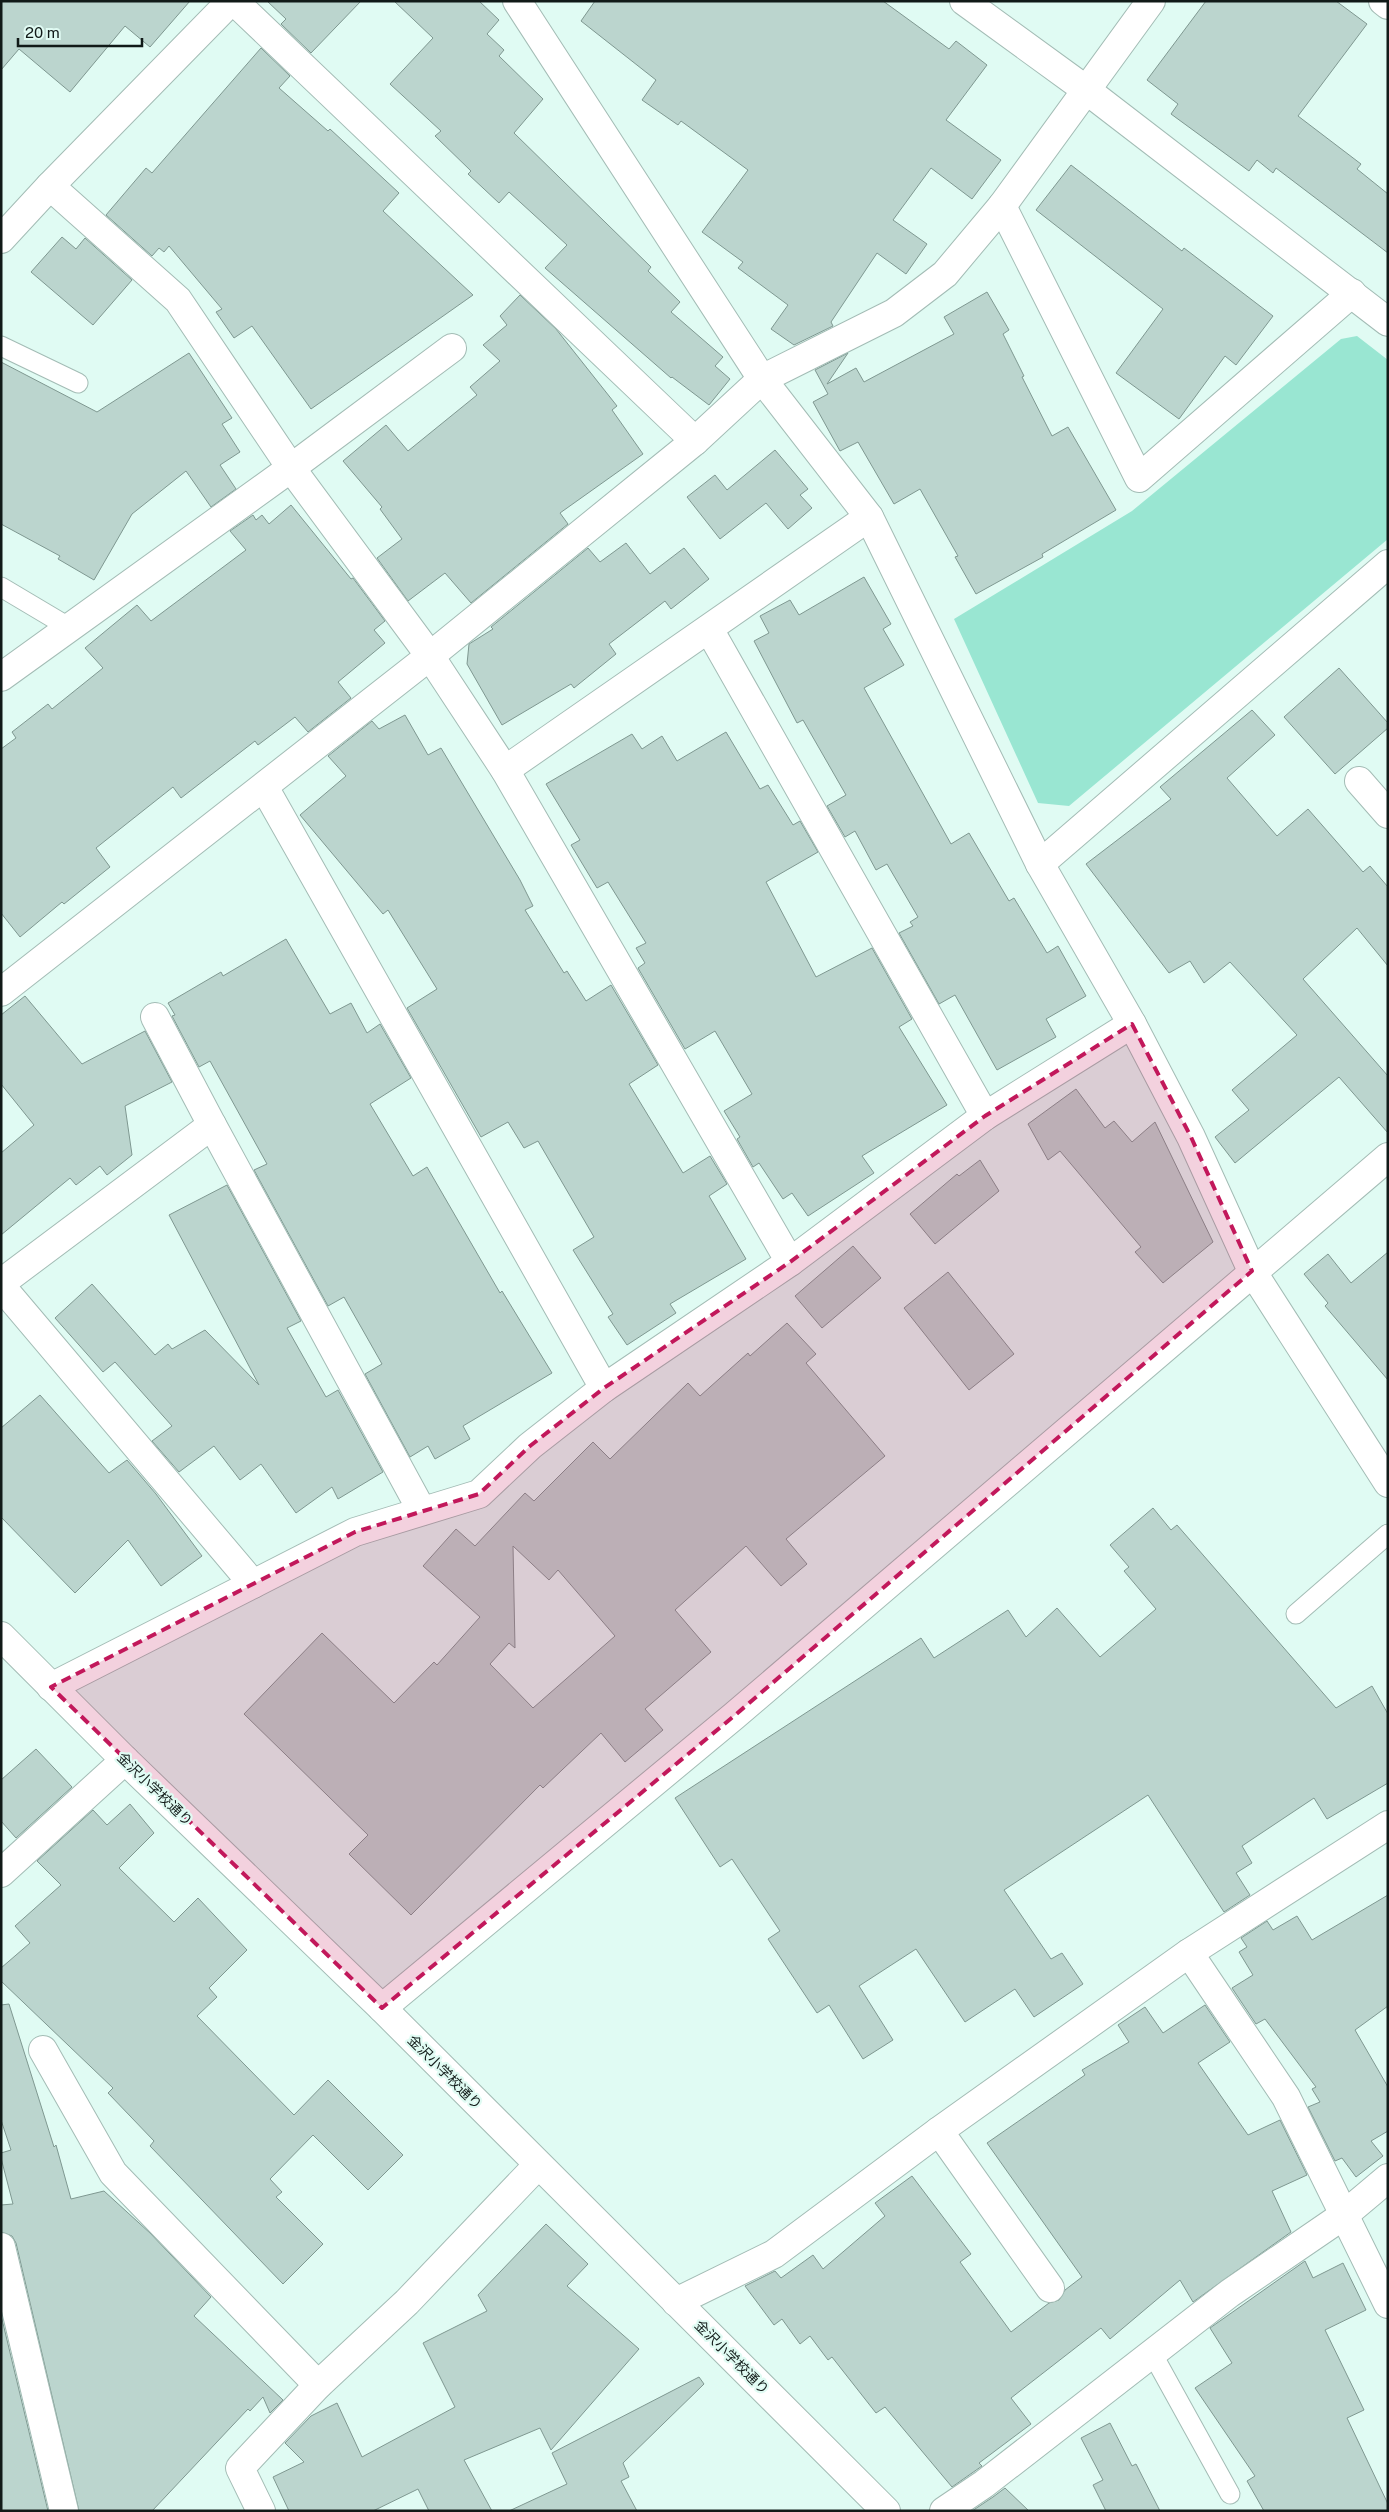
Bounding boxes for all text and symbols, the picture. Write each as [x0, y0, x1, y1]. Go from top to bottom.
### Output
scale bar [18, 15, 141, 47]
text: 20 m [25, 24, 60, 41]
street label: 金沢小学校通り [114, 1749, 196, 1829]
street label: 金沢小学校通り [405, 2032, 485, 2112]
street label: 金沢小学校通り [692, 2317, 772, 2397]

